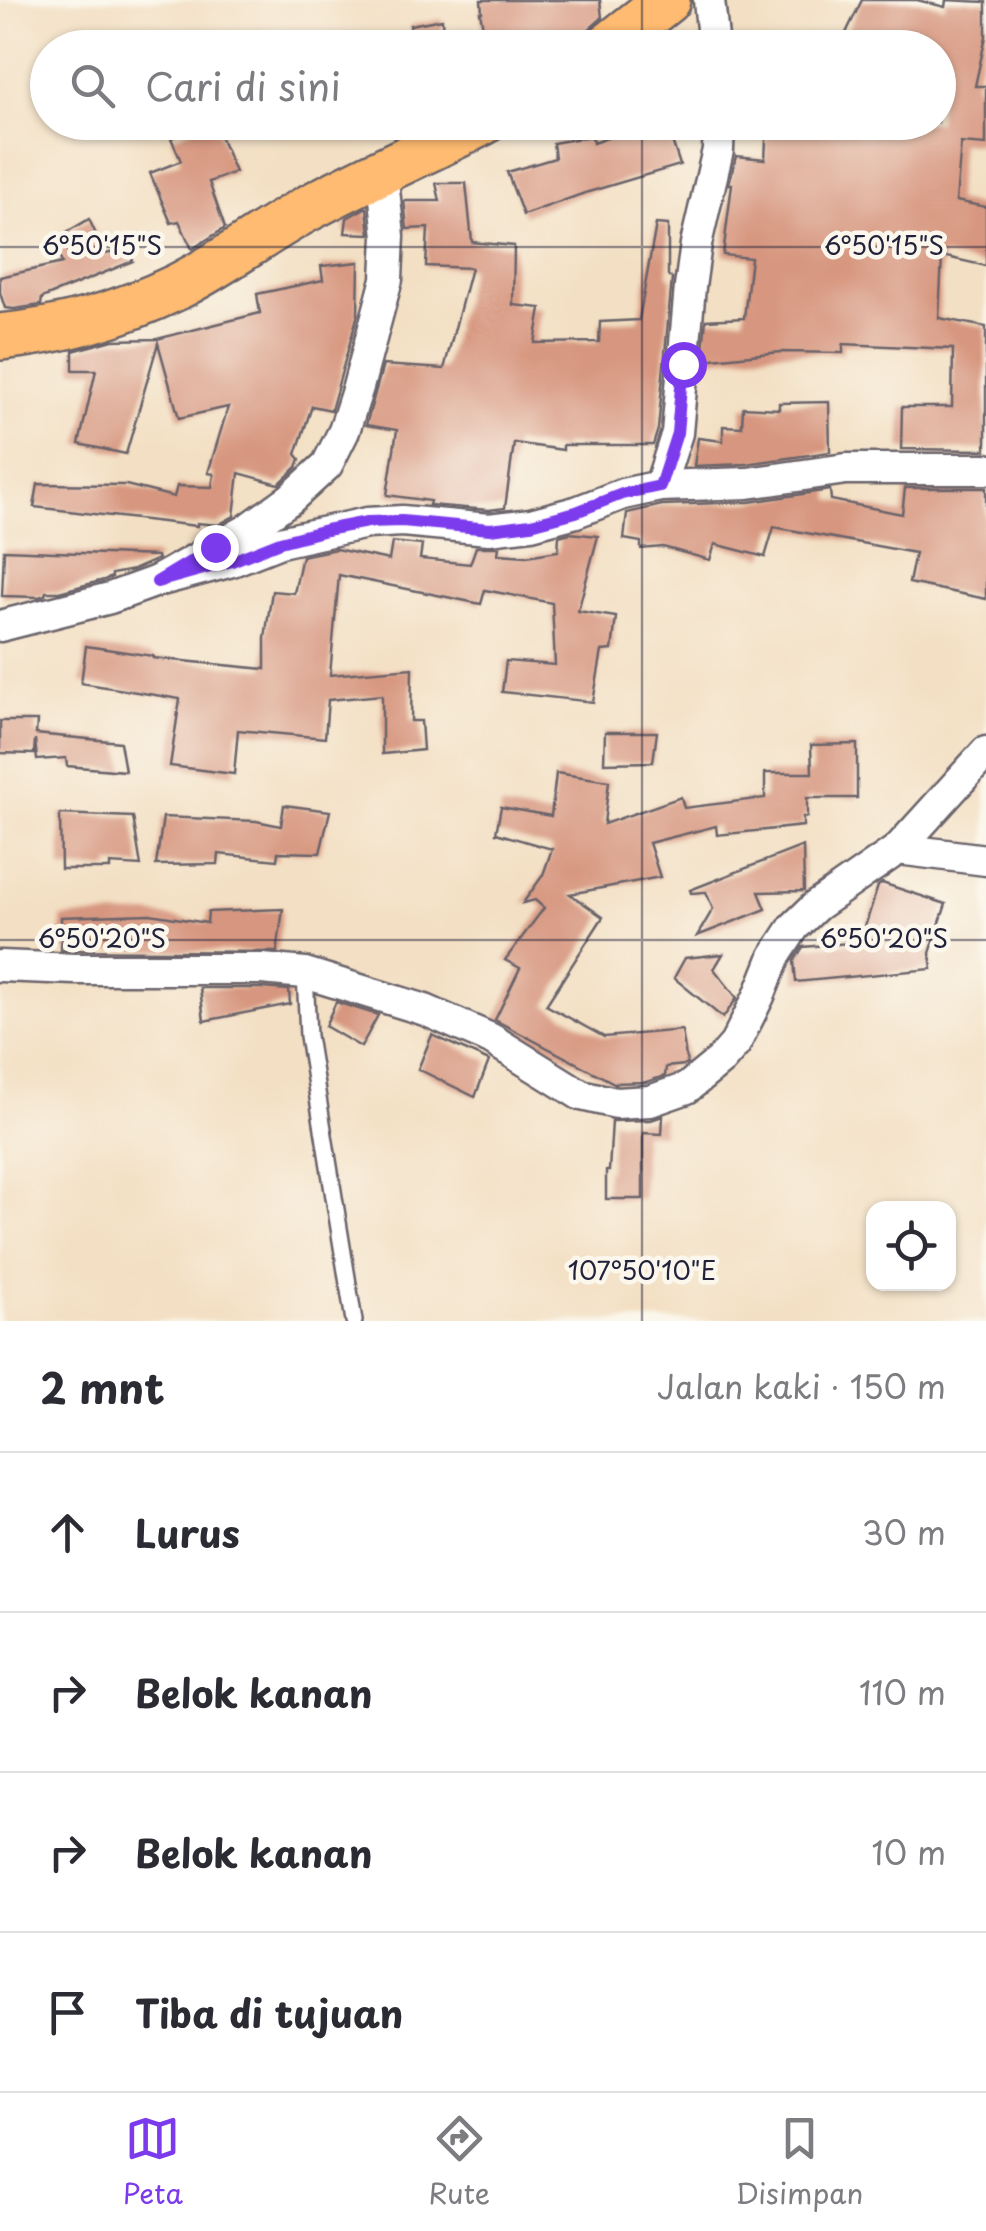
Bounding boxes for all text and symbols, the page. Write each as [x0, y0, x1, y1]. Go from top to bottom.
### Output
search box [30, 30, 956, 140]
text: Cari di sini [145, 57, 341, 114]
icon: search [65, 58, 120, 113]
text: 6°50'15"S [42, 226, 162, 264]
text: 6°50'15"S [824, 226, 944, 264]
route start [661, 342, 707, 388]
route end [193, 525, 239, 571]
text: 6°50'20"S [38, 919, 166, 957]
text: 6°50'20"S [820, 919, 948, 957]
map controls [866, 1201, 956, 1291]
button: locate [866, 1201, 956, 1291]
text: 107°50'10"E [568, 1251, 716, 1289]
text: 2 mnt [40, 1355, 165, 1418]
text: Jalan kaki · 150 m [657, 1362, 946, 1410]
text: Lurus [135, 1504, 240, 1561]
icon: ahead [40, 1505, 95, 1560]
text: 30 m [862, 1508, 946, 1556]
text: Belok kanan [135, 1664, 372, 1721]
icon: right [40, 1665, 95, 1720]
text: 110 m [859, 1668, 946, 1716]
text: Belok kanan [135, 1824, 372, 1881]
icon: right [40, 1825, 95, 1880]
text: 10 m [872, 1828, 946, 1876]
text: Tiba di tujuan [135, 1984, 403, 2041]
icon: arrive [40, 1985, 95, 2040]
tab: Peta [123, 2111, 183, 2214]
tab: Rute [428, 2111, 490, 2214]
tab: Disimpan [736, 2111, 863, 2214]

